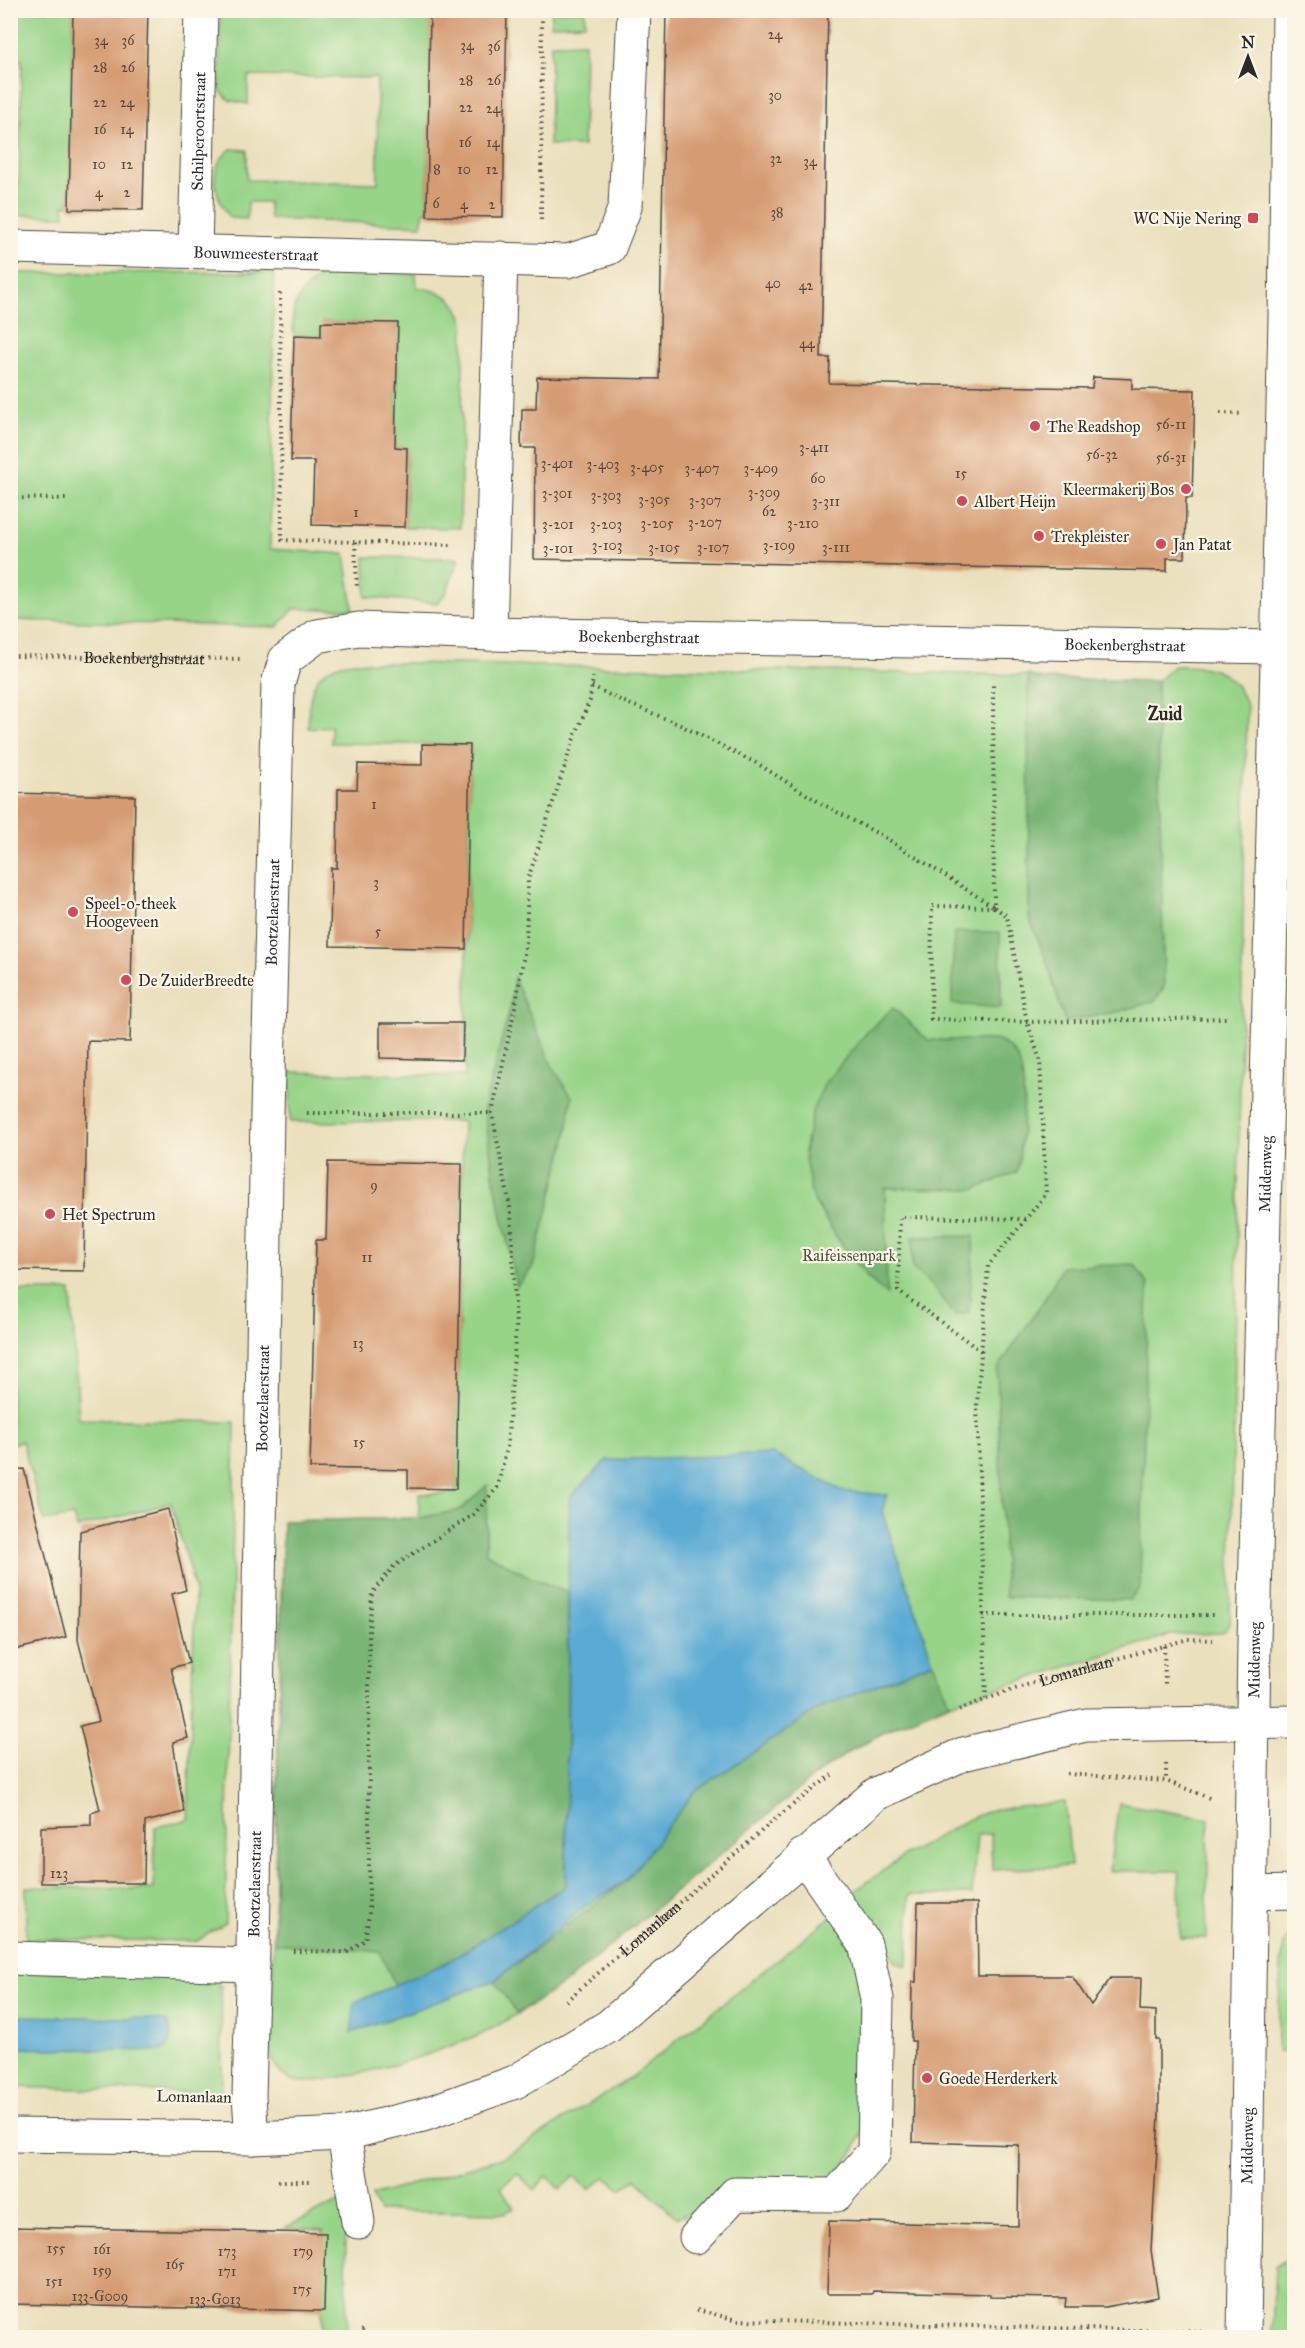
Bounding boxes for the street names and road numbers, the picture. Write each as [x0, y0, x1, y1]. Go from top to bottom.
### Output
street label: Schilperoortstraat [188, 71, 209, 191]
street label: Bouwmeesterstraat [193, 243, 319, 265]
street label: Boekenberghstraat [578, 626, 700, 648]
street label: Boekenberghstraat [1064, 634, 1186, 656]
street label: Boekenberghstraat [83, 648, 205, 669]
street label: Bootzelaerstraat [262, 858, 284, 966]
street label: Middenweg [1255, 1135, 1277, 1213]
street label: Bootzelaerstraat [252, 1344, 273, 1452]
street label: Middenweg [1244, 1621, 1265, 1698]
street label: Lomanlaan [1037, 1651, 1115, 1691]
street label: Bootzelaerstraat [244, 1830, 265, 1938]
street label: Lomanlaan [615, 1896, 685, 1960]
street label: Lomanlaan [156, 2086, 232, 2107]
street label: Middenweg [1237, 2107, 1258, 2184]

